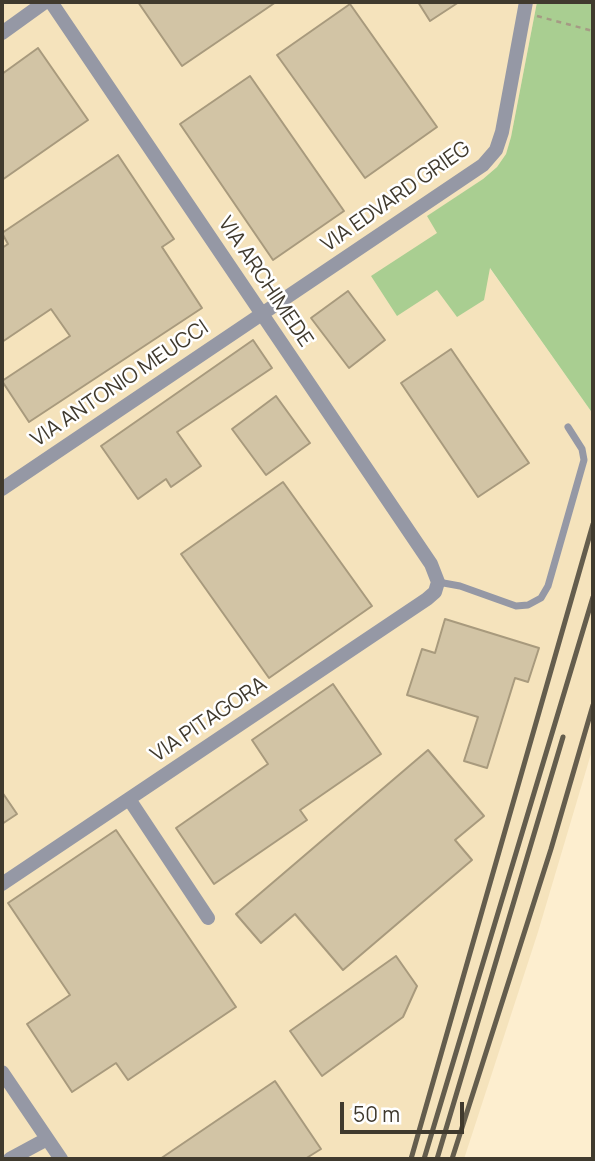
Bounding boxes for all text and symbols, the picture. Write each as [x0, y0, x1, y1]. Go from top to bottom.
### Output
street label: VIA EDVARD GRIEG [317, 136, 475, 258]
street label: VIA ARCHIMEDE [212, 212, 318, 352]
street label: VIA ANTONIO MEUCCI [27, 315, 213, 453]
street label: VIA PITAGORA [146, 672, 272, 768]
scale bar [343, 1088, 467, 1132]
text: 50 m [353, 1100, 400, 1128]

